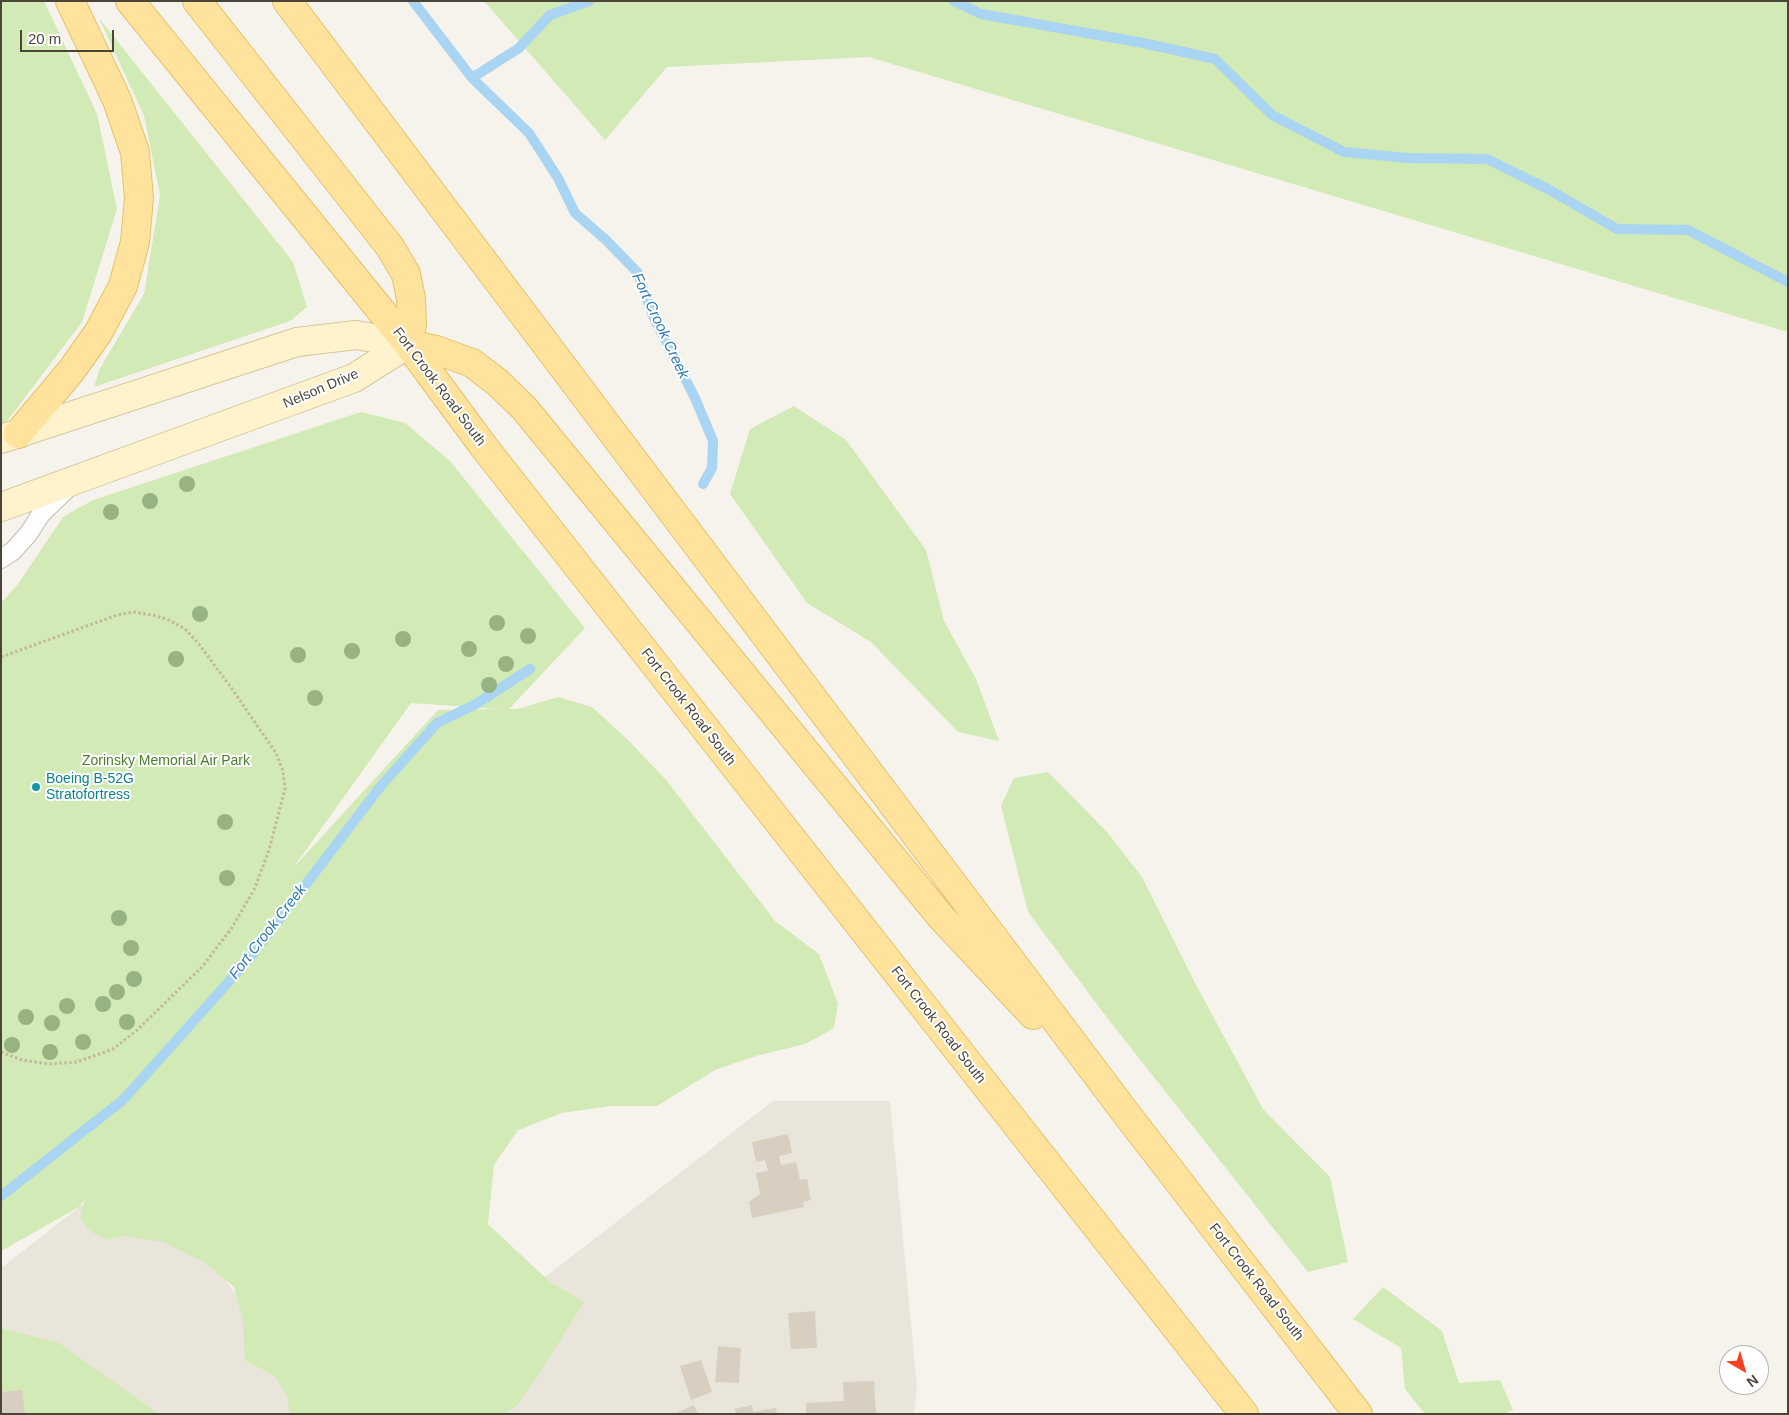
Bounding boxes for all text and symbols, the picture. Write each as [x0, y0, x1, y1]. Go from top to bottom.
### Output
scale bar [22, 20, 116, 52]
text: 20 m [28, 30, 61, 47]
water label: Fort Crook Creek [628, 270, 692, 382]
street label: Fort Crook Road South [389, 324, 489, 450]
street label: Nelson Drive [281, 366, 361, 412]
street label: Fort Crook Road South [637, 645, 739, 769]
park label: Zorinsky Memorial Air Park [82, 753, 250, 769]
place label: Boeing B-52G Stratofortress [46, 771, 134, 804]
marker: Boeing B-52G Stratofortress [30, 781, 42, 793]
water label: Fort Crook Creek [225, 881, 311, 983]
street label: Fort Crook Road South [887, 963, 989, 1087]
street label: Fort Crook Road South [1205, 1220, 1307, 1344]
north arrow [1719, 1345, 1769, 1395]
text: N [1744, 1372, 1762, 1390]

